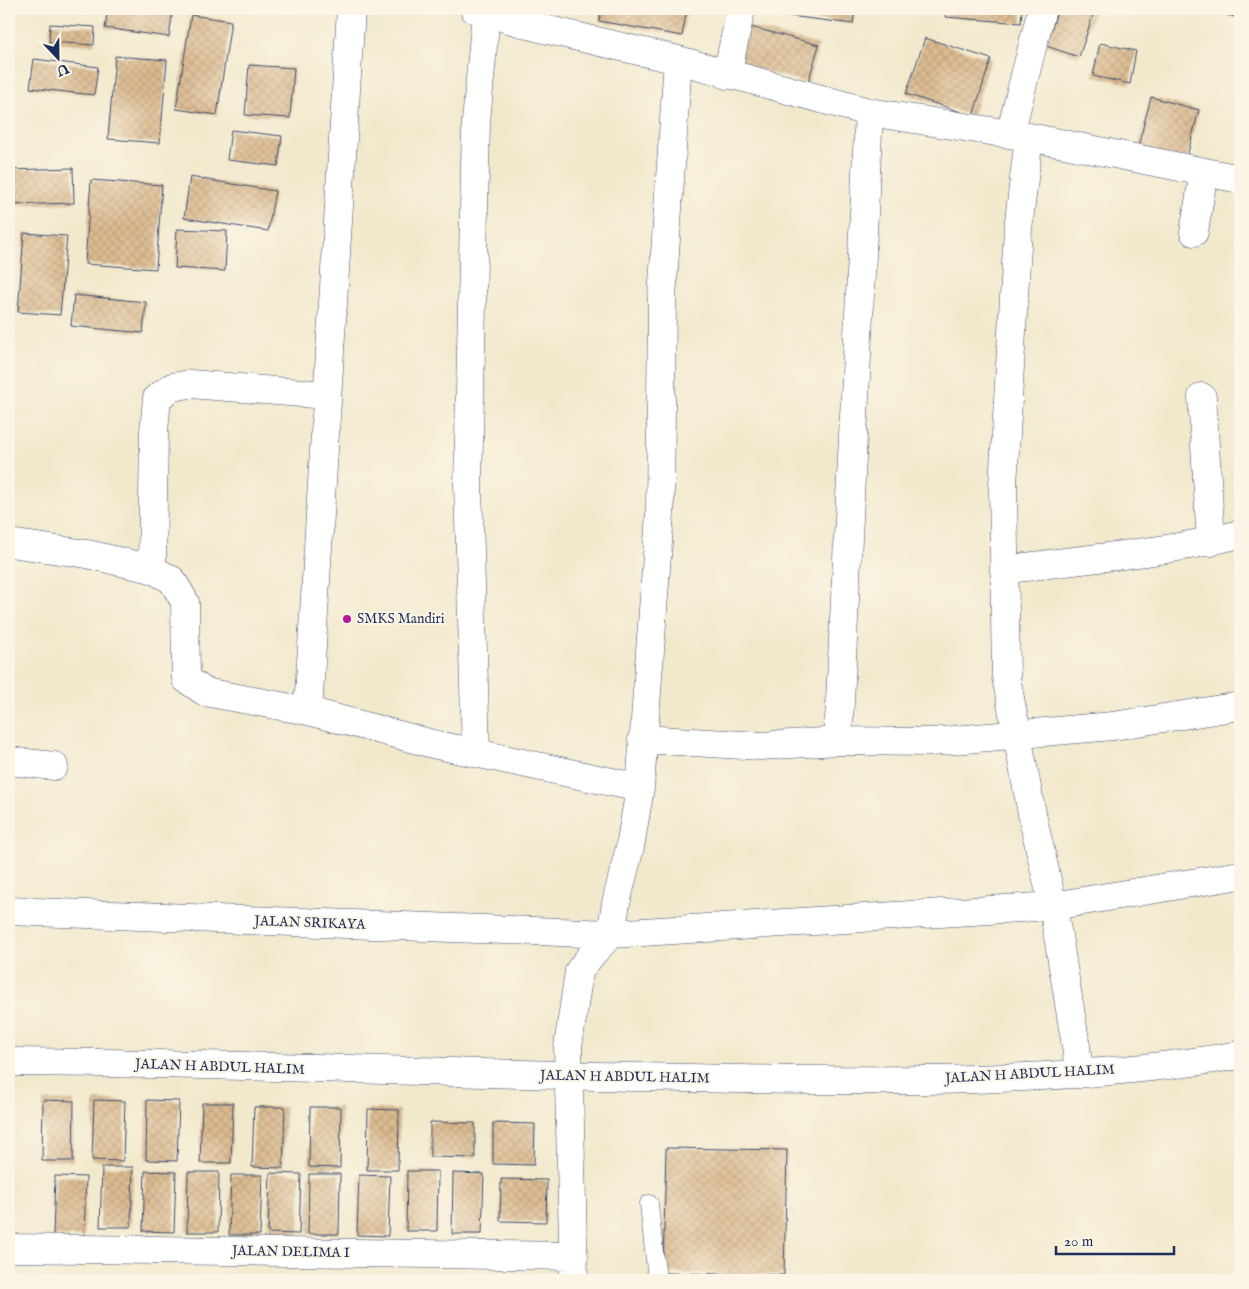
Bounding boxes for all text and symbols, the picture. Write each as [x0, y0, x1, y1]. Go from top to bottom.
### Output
north arrow [32, 32, 82, 82]
text: U [53, 58, 72, 80]
place label: SMKS Mandiri [357, 610, 445, 628]
marker: SMKS Mandiri [341, 613, 353, 625]
street label: JALAN SRIKAYA [252, 912, 366, 934]
street label: JALAN H ABDUL HALIM [133, 1055, 305, 1079]
street label: JALAN H ABDUL HALIM [943, 1061, 1115, 1088]
street label: JALAN H ABDUL HALIM [538, 1066, 710, 1087]
scale bar [1056, 1224, 1174, 1256]
text: 20 m [1064, 1232, 1094, 1251]
street label: JALAN DELIMA I [230, 1242, 350, 1262]

